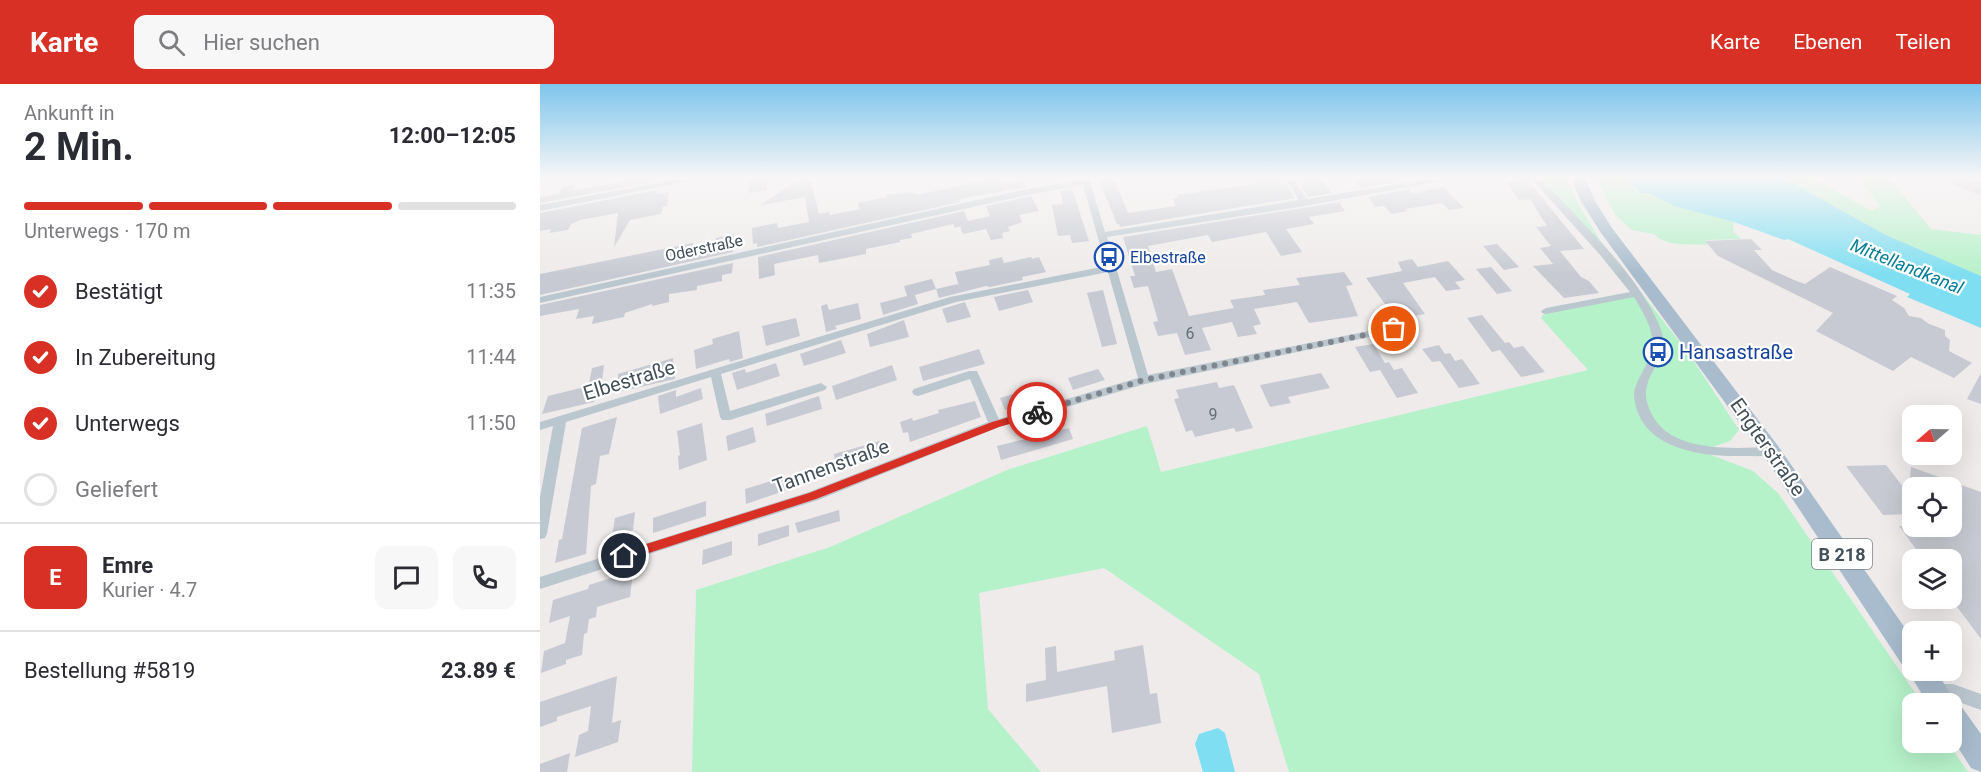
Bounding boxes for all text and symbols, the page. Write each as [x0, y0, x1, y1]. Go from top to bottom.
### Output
search box [134, 15, 554, 69]
text: Karte [30, 26, 98, 59]
icon: search [155, 26, 188, 59]
text: Hier suchen [203, 30, 320, 55]
text: Karte [1710, 30, 1760, 54]
text: Ebenen [1793, 30, 1862, 54]
text: Teilen [1895, 30, 1951, 54]
text: Ankunft in [24, 101, 115, 125]
text: 12:00–12:05 [389, 123, 516, 148]
text: 2 Min. [24, 124, 134, 170]
text: Unterwegs · 170 m [24, 219, 191, 243]
street label: Oderstraße [663, 230, 745, 266]
water label: Mittellandkanal [1848, 234, 1967, 298]
bus stop icon: Elbestraße [1093, 241, 1125, 273]
place label: Elbestraße [1130, 248, 1206, 267]
icon: check [24, 275, 57, 308]
text: Bestätigt [75, 279, 163, 304]
text: 11:35 [466, 279, 516, 303]
pin [1368, 303, 1419, 354]
icon: bag [1377, 312, 1410, 345]
house number: 6 [1186, 324, 1195, 343]
bus stop icon: Hansastraße [1642, 336, 1674, 368]
place label: Hansastraße [1679, 340, 1793, 364]
icon: check [24, 341, 57, 374]
text: In Zubereitung [75, 345, 216, 370]
text: 11:44 [466, 345, 516, 369]
street label: Elbestraße [580, 355, 678, 405]
courier [1007, 382, 1067, 442]
street label: Engterstraße [1725, 393, 1811, 501]
icon: bike [1021, 396, 1054, 429]
house number: 9 [1209, 405, 1218, 424]
north arrow [1902, 405, 1962, 465]
map controls [1902, 405, 1962, 753]
icon: check [24, 407, 57, 440]
text: Unterwegs [75, 411, 180, 436]
text: 11:50 [466, 411, 516, 435]
street label: Tannenstraße [770, 434, 892, 498]
text: Geliefert [75, 477, 158, 502]
button: locate [1902, 477, 1962, 537]
pin [598, 530, 649, 581]
icon: home [607, 539, 640, 572]
road number: B 218 [1812, 539, 1872, 569]
button: chat [375, 546, 438, 609]
button: phone [453, 546, 516, 609]
button: layers [1902, 549, 1962, 609]
text: Emre [102, 553, 153, 578]
text: E [49, 565, 62, 590]
text: Kurier · 4.7 [102, 578, 197, 602]
button: + [1902, 621, 1962, 681]
text: Bestellung #5819 [24, 658, 195, 683]
text: 23.89 € [441, 658, 516, 683]
button: − [1902, 693, 1962, 753]

